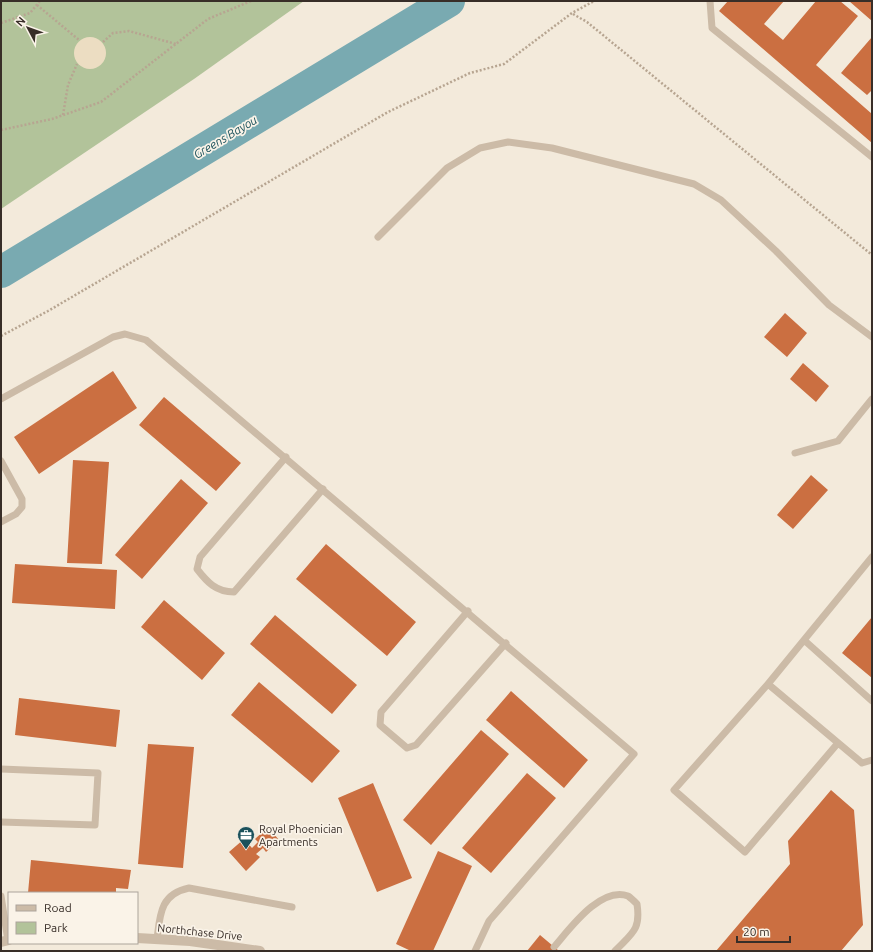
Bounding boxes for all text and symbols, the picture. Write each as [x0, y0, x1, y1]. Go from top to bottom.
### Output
north arrow [8, 8, 48, 48]
text: N [13, 14, 28, 28]
water label: Greens Bayou [191, 113, 259, 161]
place label: Royal Phoenician Apartments [259, 823, 343, 848]
office icon: Royal Phoenician Apartments [236, 825, 256, 850]
legend [8, 892, 138, 944]
text: Road [44, 901, 72, 914]
scale bar [737, 918, 790, 944]
text: Park [44, 921, 68, 934]
street label: Northchase Drive [157, 922, 243, 942]
text: 20 m [743, 925, 770, 938]

